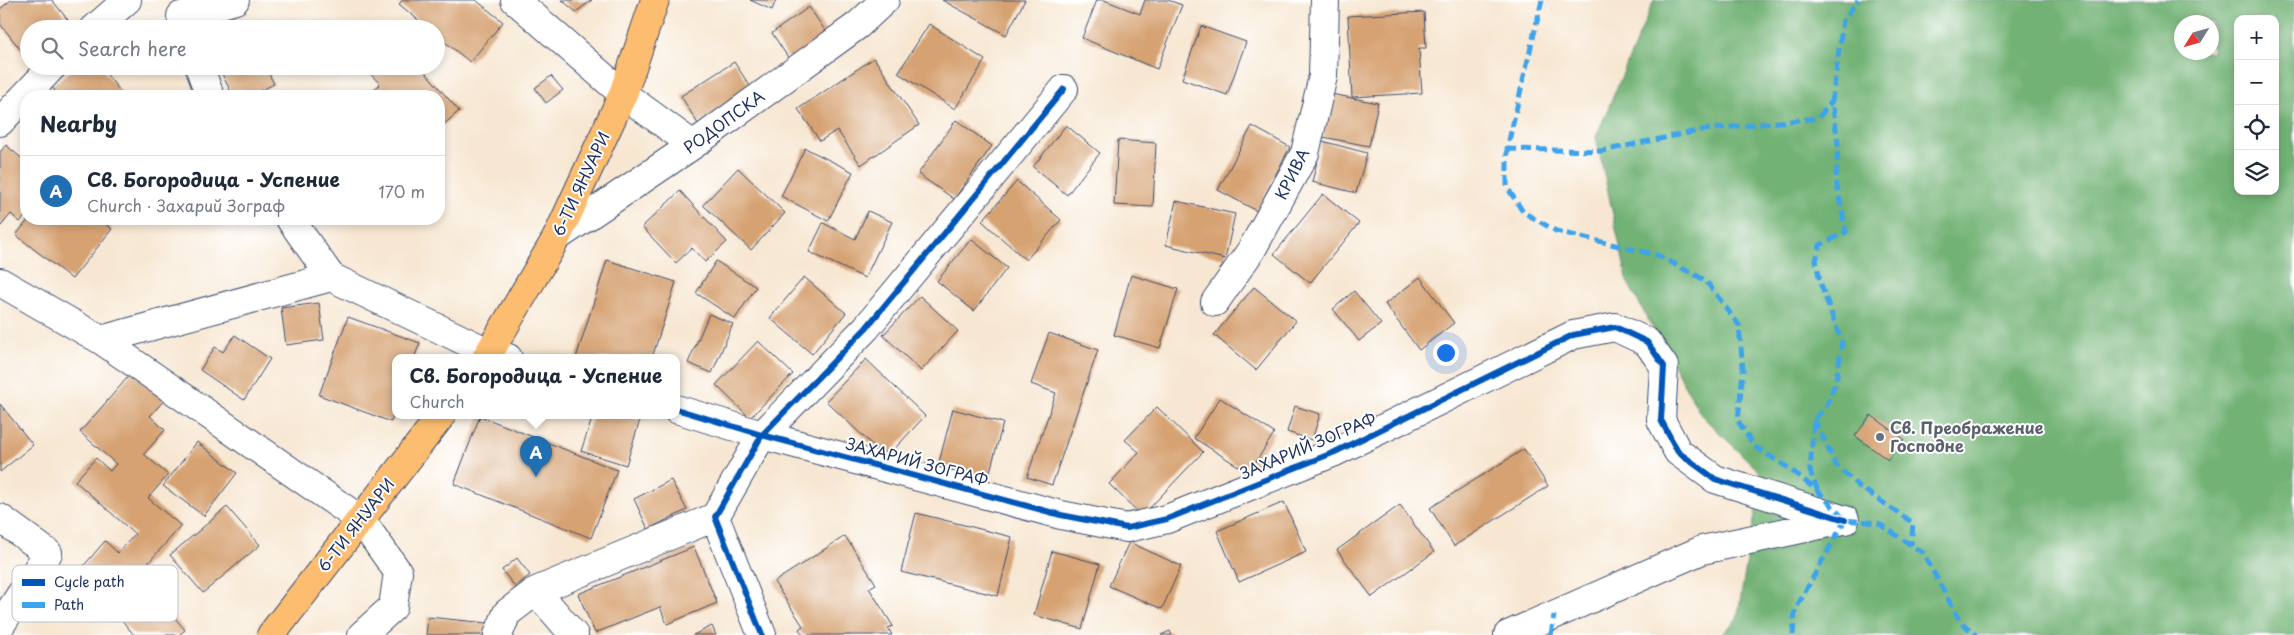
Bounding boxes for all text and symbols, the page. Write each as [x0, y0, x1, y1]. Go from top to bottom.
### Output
north arrow [2174, 15, 2219, 60]
map controls [2234, 15, 2279, 195]
button: + [2234, 15, 2279, 60]
search box [20, 20, 445, 75]
icon: search [38, 34, 66, 62]
text: Search here [78, 34, 187, 62]
button: − [2234, 60, 2279, 105]
street label: РОДОПСКА [678, 84, 769, 159]
button: locate [2234, 105, 2279, 150]
text: Nearby [40, 107, 117, 139]
street label: 6-ТИ ЯНУАРИ [545, 127, 615, 240]
street label: КРИВА [1268, 144, 1314, 203]
button: layers [2234, 150, 2279, 195]
text: Св. Богородица - Успение [87, 165, 340, 193]
text: A [50, 179, 62, 203]
text: 170 m [379, 179, 425, 203]
text: Church · Захарий Зограф [87, 193, 285, 217]
your location [1433, 340, 1459, 366]
popup [392, 354, 680, 419]
text: Св. Богородица - Успение [410, 361, 662, 389]
text: Church [410, 389, 465, 413]
street label: ЗАХАРИЙ ЗОГРАФ [1236, 405, 1380, 485]
place label: Св. Преображение Господне [1890, 415, 2044, 457]
street label: ЗАХАРИЙ ЗОГРАФ [844, 431, 991, 492]
marker: Св. Преображение Господне [1874, 431, 1886, 443]
pin: A [520, 436, 552, 477]
street label: 6-ТИ ЯНУАРИ [311, 472, 400, 576]
legend [12, 565, 178, 622]
text: Cycle path [54, 571, 125, 592]
text: Path [54, 594, 84, 615]

